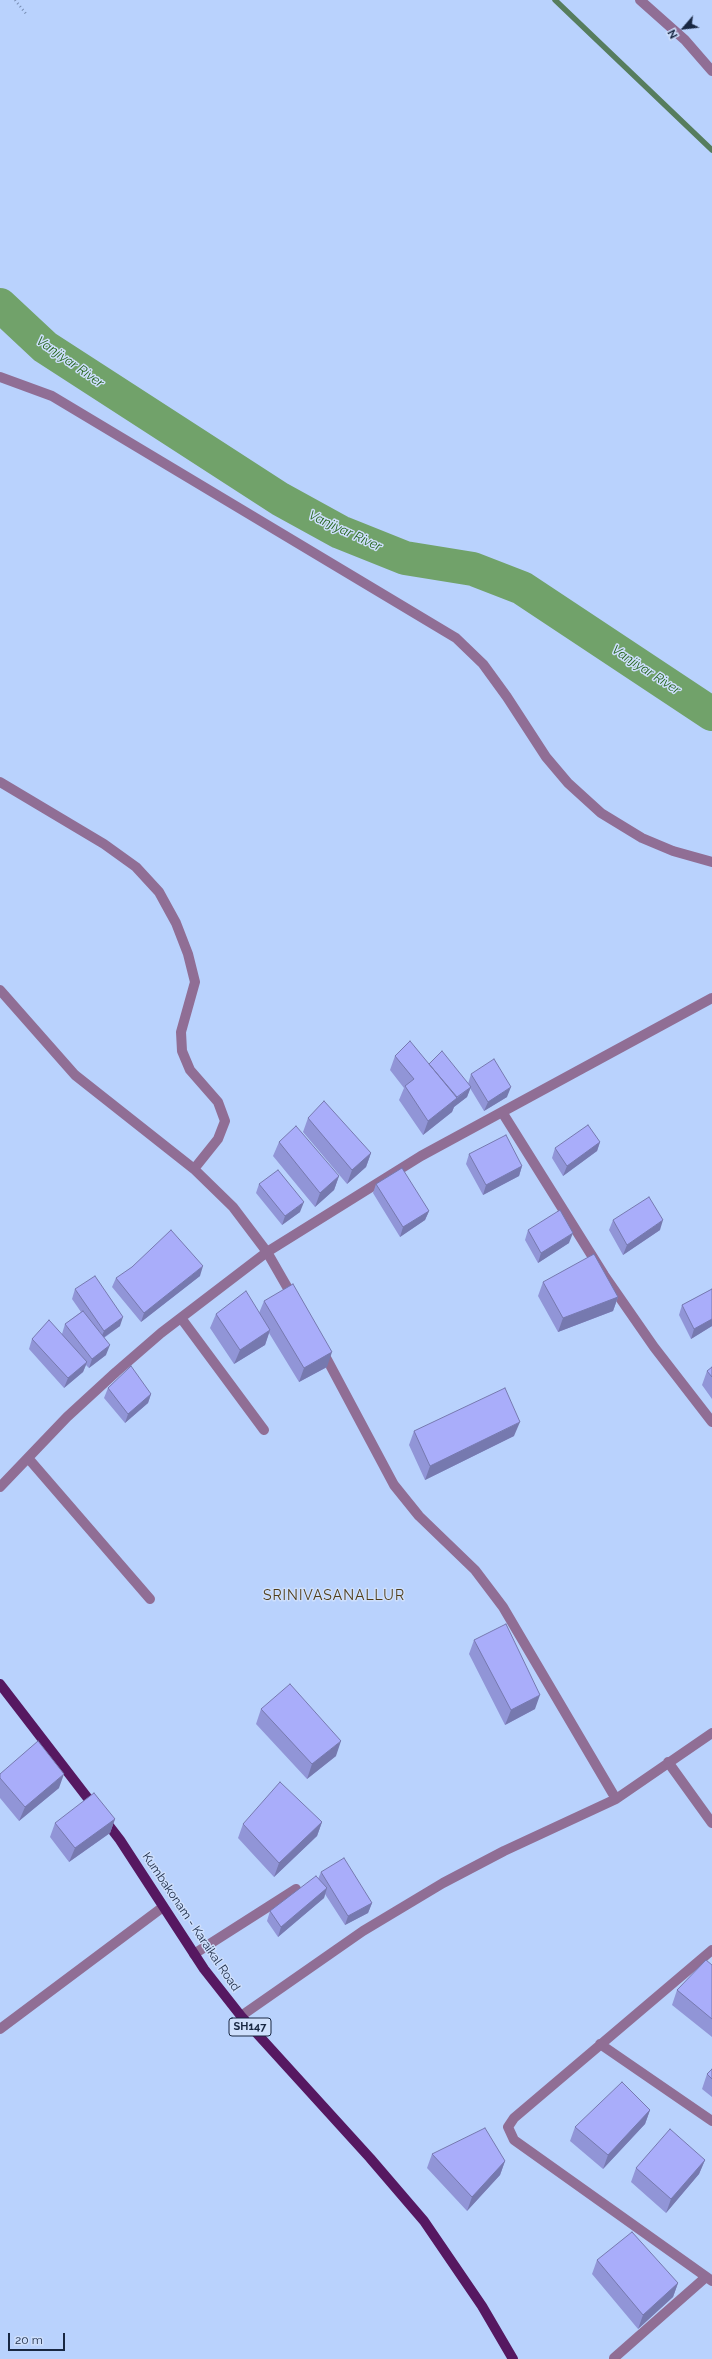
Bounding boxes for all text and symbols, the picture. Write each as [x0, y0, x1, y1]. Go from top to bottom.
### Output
north arrow [664, 8, 704, 48]
text: N [665, 27, 681, 41]
water label: Vanjiyar River [33, 333, 107, 391]
water label: Vanjiyar River [306, 507, 384, 555]
water label: Vanjiyar River [609, 642, 683, 698]
district label: SRINIVASANALLUR [263, 1588, 405, 1604]
street label: Kumbakonam - Karaikal Road [139, 1850, 243, 1994]
road number: SH147 [229, 2018, 271, 2036]
scale bar [10, 2325, 67, 2351]
text: 20 m [15, 2333, 43, 2347]

